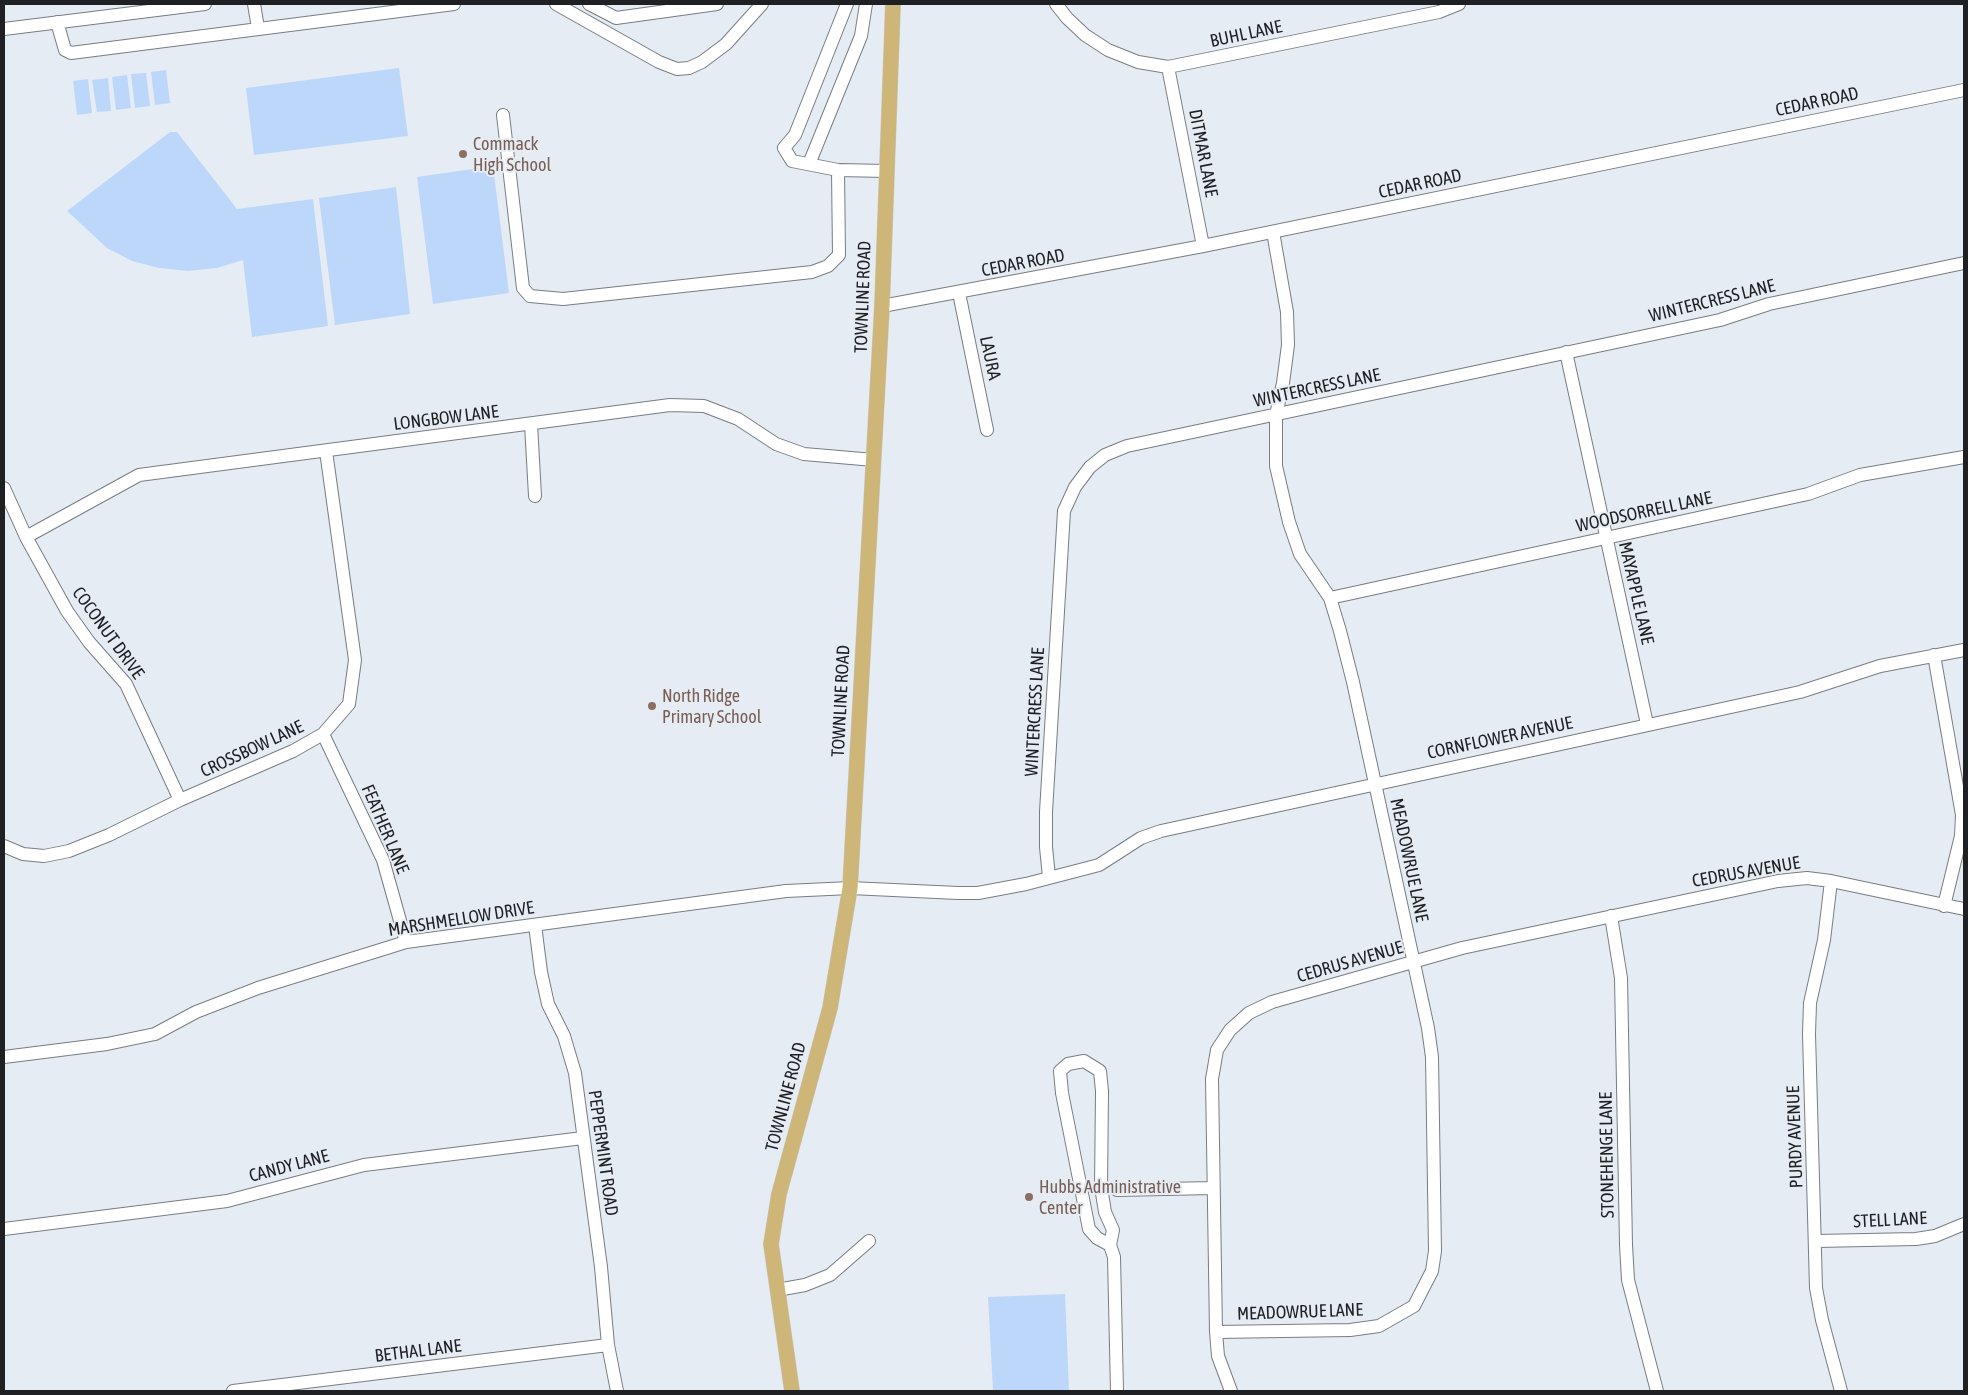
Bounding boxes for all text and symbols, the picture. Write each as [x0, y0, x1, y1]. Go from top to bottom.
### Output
street label: BUHL LANE [1208, 16, 1284, 52]
street label: CEDAR ROAD [1773, 83, 1861, 121]
street label: DITMAR LANE [1184, 107, 1222, 199]
place label: Commack High School [473, 133, 551, 176]
marker: Commack High School [457, 148, 469, 160]
street label: CEDAR ROAD [1376, 165, 1464, 203]
street label: TOWNLINE ROAD [850, 241, 876, 353]
street label: CEDAR ROAD [980, 244, 1066, 282]
street label: WINTERCRESS LANE [1647, 275, 1777, 327]
street label: LAURA [975, 334, 1005, 382]
street label: WINTERCRESS LANE [1252, 364, 1382, 412]
street label: LONGBOW LANE [392, 401, 500, 435]
street label: WOODSORRELL LANE [1574, 487, 1714, 537]
street label: MAYAPPLE LANE [1614, 540, 1658, 646]
street label: COCONUT DRIVE [67, 583, 149, 683]
street label: TOWNLINE ROAD [827, 644, 855, 758]
street label: WINTERCRESS LANE [1021, 647, 1049, 777]
place label: North Ridge Primary School [662, 685, 761, 728]
marker: North Ridge Primary School [646, 700, 658, 712]
street label: CORNFLOWER AVENUE [1425, 712, 1575, 764]
street label: CROSSBOW LANE [197, 716, 307, 782]
street label: FEATHER LANE [357, 781, 413, 877]
street label: MEADOWRUE LANE [1385, 796, 1433, 924]
street label: CEDRUS AVENUE [1690, 852, 1802, 892]
street label: MARSHMELLOW DRIVE [387, 897, 535, 941]
street label: CEDRUS AVENUE [1294, 937, 1406, 987]
street label: TOWNLINE ROAD [761, 1040, 811, 1154]
street label: PURDY AVENUE [1782, 1085, 1808, 1189]
street label: PEPPERMINT ROAD [583, 1089, 623, 1217]
street label: STONEHENGE LANE [1595, 1092, 1619, 1218]
street label: CANDY LANE [247, 1145, 331, 1187]
place label: Hubbs Administrative Center [1039, 1176, 1181, 1218]
marker: Hubbs Administrative Center [1023, 1191, 1035, 1203]
street label: STELL LANE [1853, 1207, 1927, 1233]
street label: MEADOWRUE LANE [1237, 1299, 1363, 1325]
street label: BETHAL LANE [374, 1335, 462, 1367]

